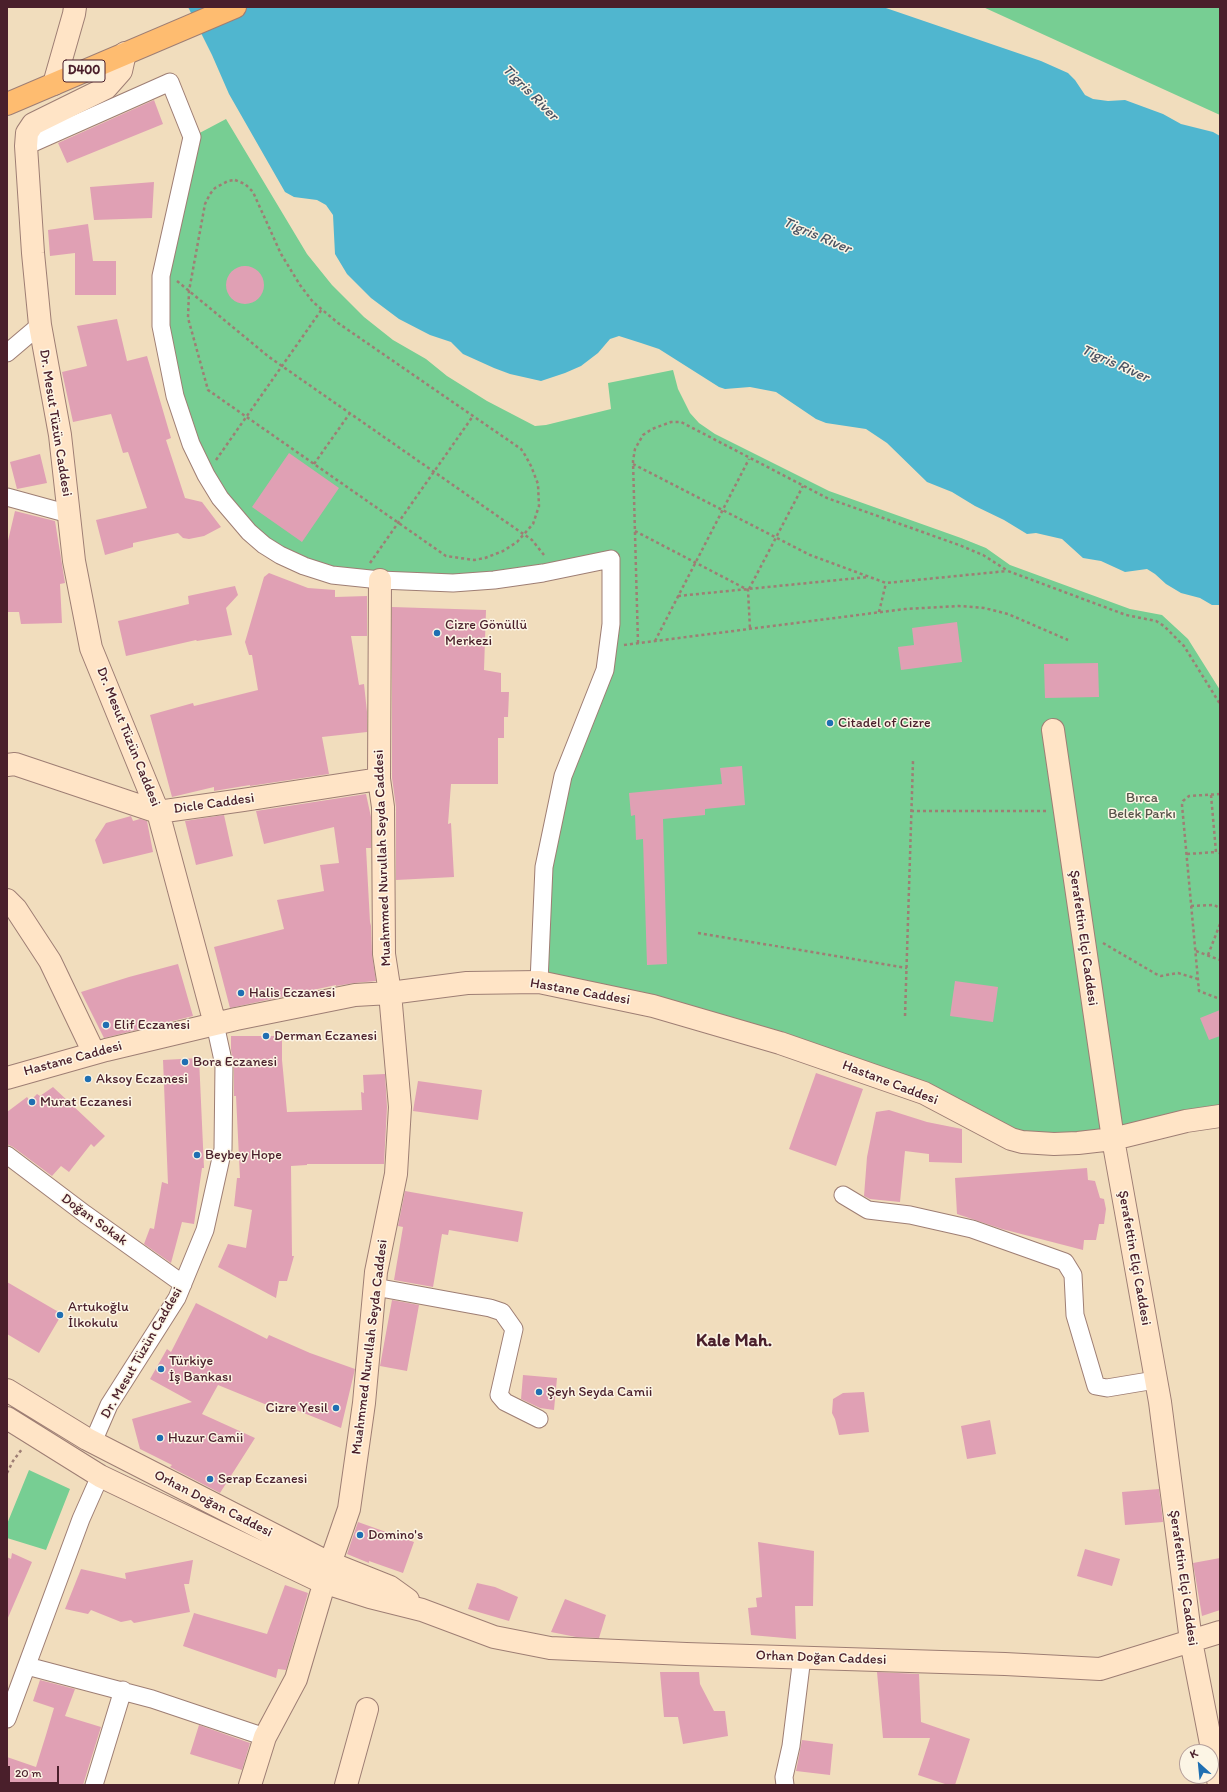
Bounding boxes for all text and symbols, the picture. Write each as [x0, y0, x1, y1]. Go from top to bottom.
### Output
road number: D400 [63, 60, 105, 82]
water label: Tigris River [498, 61, 562, 125]
water label: Tigris River [780, 214, 854, 258]
water label: Tigris River [1078, 341, 1152, 387]
street label: Dr. Mesut Tüzün Caddesi [35, 348, 75, 498]
place label: Cizre Gönüllü Merkezi [445, 617, 527, 650]
marker: Cizre Gönüllü Merkezi [432, 628, 442, 638]
street label: Dr. Mesut Tüzün Caddesi [92, 665, 164, 809]
place label: Citadel of Cizre [838, 715, 931, 731]
marker: Citadel of Cizre [825, 718, 835, 728]
street label: Muahmmed Nurullah Seyda Caddesi [371, 749, 395, 967]
street label: Dicle Caddesi [173, 790, 255, 818]
park label: Bırca Belek Parkı [1108, 790, 1176, 822]
street label: Şerafettin Elçi Caddesi [1065, 869, 1101, 1007]
street label: Hastane Caddesi [529, 975, 631, 1009]
place label: Halis Eczanesi [249, 985, 335, 1001]
marker: Halis Eczanesi [236, 988, 246, 998]
place label: Elif Eczanesi [114, 1017, 190, 1033]
marker: Elif Eczanesi [101, 1020, 111, 1030]
place label: Derman Eczanesi [274, 1028, 377, 1044]
marker: Derman Eczanesi [261, 1031, 271, 1041]
street label: Hastane Caddesi [22, 1038, 124, 1080]
place label: Bora Eczanesi [193, 1054, 277, 1070]
marker: Bora Eczanesi [180, 1057, 190, 1067]
street label: Hastane Caddesi [840, 1057, 940, 1109]
place label: Aksoy Eczanesi [96, 1071, 188, 1087]
marker: Aksoy Eczanesi [83, 1074, 93, 1084]
place label: Murat Eczanesi [40, 1094, 132, 1110]
marker: Murat Eczanesi [27, 1097, 37, 1107]
place label: Beybey Hope [205, 1147, 282, 1163]
marker: Beybey Hope [192, 1150, 202, 1160]
street label: Şerafettin Elçi Caddesi [1114, 1189, 1154, 1327]
street label: Doğan Sokak [58, 1190, 130, 1250]
street label: Muahmmed Nurullah Seyda Caddesi [348, 1238, 392, 1456]
street label: Dr. Mesut Tüzün Caddesi [98, 1284, 186, 1422]
place label: Artukoğlu İlkokulu [68, 1299, 129, 1332]
marker: Artukoğlu İlkokulu [55, 1310, 65, 1320]
district label: Kale Mah. [696, 1330, 772, 1352]
place label: Türkiye İş Bankası [169, 1353, 232, 1386]
marker: Türkiye İş Bankası [156, 1364, 166, 1374]
place label: Şeyh Seyda Camii [547, 1384, 652, 1400]
marker: Şeyh Seyda Camii [534, 1387, 544, 1397]
place label: Cizre Yesil [265, 1400, 328, 1416]
marker: Cizre Yesil [331, 1403, 341, 1413]
place label: Huzur Camii [168, 1430, 243, 1446]
marker: Huzur Camii [155, 1433, 165, 1443]
street label: Orhan Doğan Caddesi [151, 1467, 275, 1541]
place label: Serap Eczanesi [218, 1471, 307, 1487]
marker: Serap Eczanesi [205, 1474, 215, 1484]
street label: Şerafettin Elçi Caddesi [1165, 1509, 1201, 1647]
place label: Domino's [368, 1527, 423, 1543]
marker: Domino's [355, 1530, 365, 1540]
street label: Orhan Doğan Caddesi [755, 1647, 887, 1669]
north arrow [1179, 1744, 1219, 1784]
text: K [1188, 1746, 1200, 1761]
scale bar [10, 1758, 61, 1784]
text: 20 m [15, 1766, 42, 1780]

